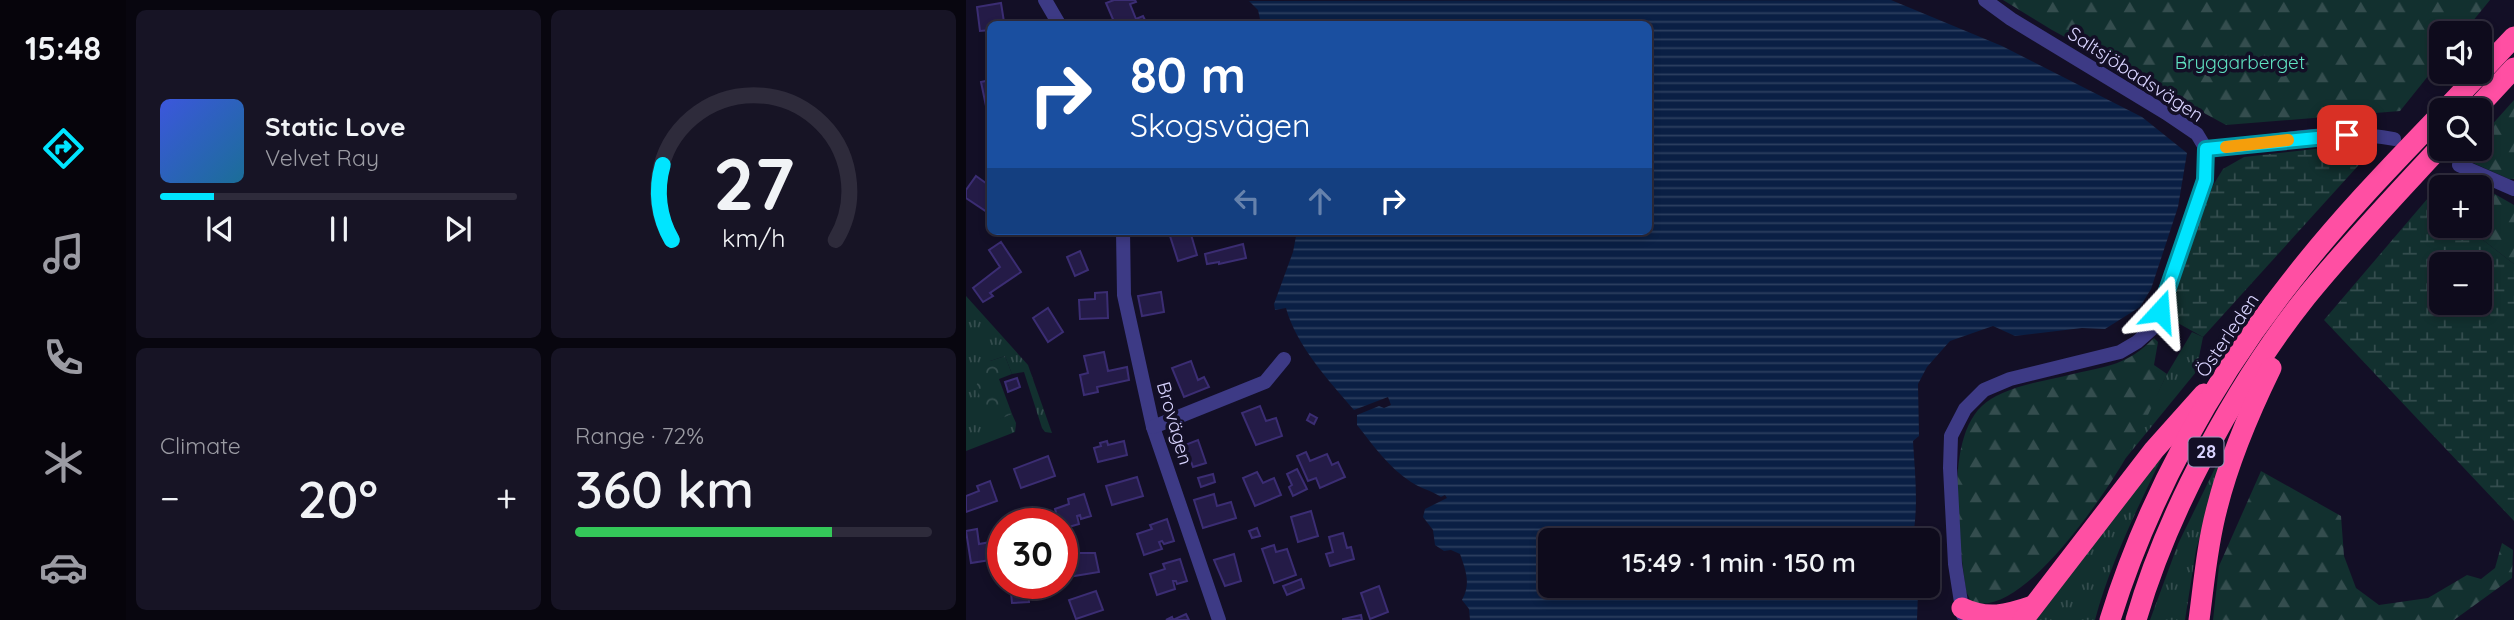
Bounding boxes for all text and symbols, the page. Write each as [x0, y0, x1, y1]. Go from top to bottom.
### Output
street label: Saltsjöbadsvägen [2064, 21, 2208, 127]
map controls [2429, 21, 2492, 315]
button: sound [2429, 21, 2492, 84]
text: 15:48 [25, 28, 101, 68]
text: 80 m [1130, 44, 1246, 105]
icon: right [1015, 49, 1106, 140]
park label: Bryggarberget [2175, 50, 2305, 74]
button: search [2429, 98, 2492, 161]
text: Skogsvägen [1130, 105, 1311, 145]
pin [2317, 105, 2377, 165]
text: Static Love [265, 110, 406, 143]
icon: arrive [2328, 116, 2366, 154]
icon: directions [39, 124, 88, 173]
text: 27 [713, 137, 794, 228]
text: Velvet Ray [265, 143, 379, 172]
button: + [2429, 175, 2492, 238]
icon: left [1228, 182, 1266, 220]
icon: ahead [1301, 182, 1339, 220]
icon: right [1374, 182, 1412, 220]
icon: previous [201, 210, 239, 248]
icon: pause [320, 210, 358, 248]
icon: next [439, 210, 477, 248]
text: km/h [722, 222, 785, 253]
icon: music [39, 229, 88, 278]
button: − [2429, 252, 2492, 315]
position arrow [2123, 274, 2197, 348]
street label: Österleden [2190, 288, 2264, 382]
icon: phone [39, 333, 88, 382]
street label: Brovägen [1152, 379, 1198, 467]
text: Range · 72% [575, 421, 704, 450]
text: Climate [160, 431, 241, 460]
icon: climate [39, 438, 88, 487]
road number: 28 [2188, 438, 2224, 466]
text: 360 km [575, 456, 754, 521]
text: 20° [297, 466, 378, 531]
text: − [160, 474, 180, 522]
text: + [496, 474, 517, 522]
speed limit sign: 30 [987, 508, 1078, 599]
icon: car [39, 543, 88, 592]
text: 15:49 · 1 min · 150 m [1622, 546, 1856, 579]

